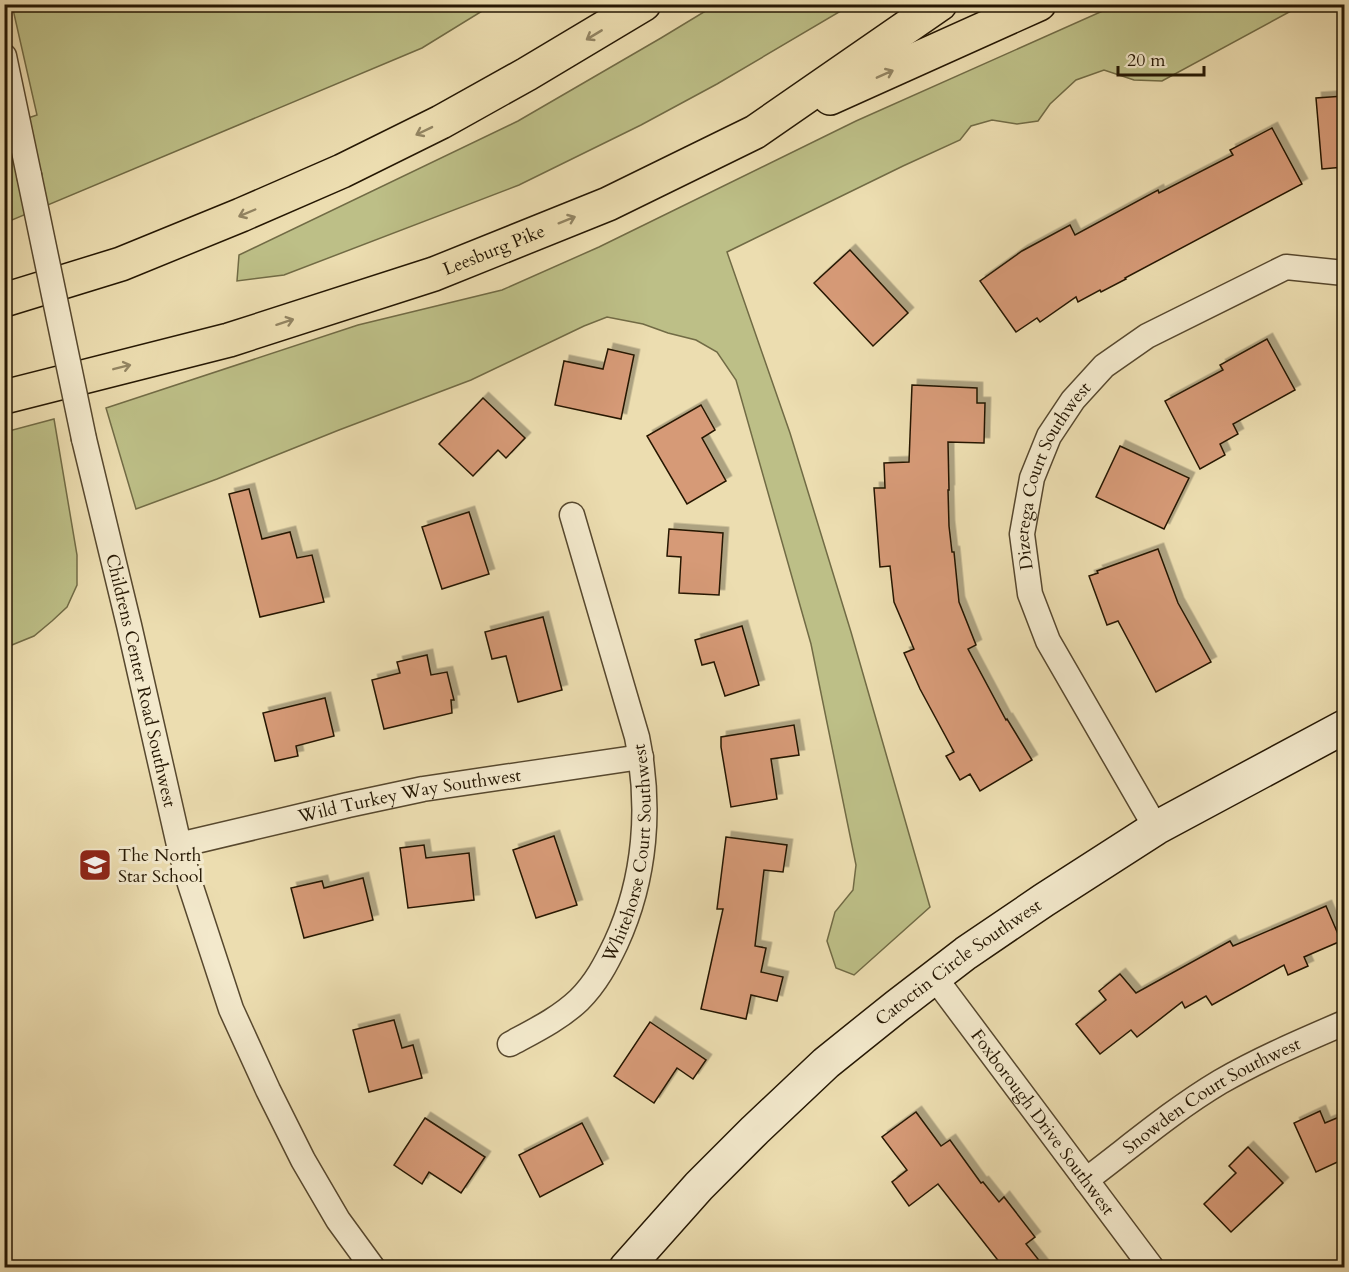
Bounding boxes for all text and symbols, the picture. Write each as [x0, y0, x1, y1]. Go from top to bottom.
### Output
one-way arrow [586, 29, 603, 41]
scale bar [1118, 39, 1204, 77]
text: 20 m [1127, 48, 1166, 73]
one-way arrow [875, 67, 893, 79]
one-way arrow [415, 125, 433, 137]
one-way arrow [238, 208, 257, 219]
one-way arrow [557, 214, 576, 225]
street label: Leesburg Pike [439, 218, 549, 282]
one-way arrow [275, 316, 294, 327]
one-way arrow [112, 360, 131, 372]
street label: Dizerega Court Southwest [1010, 376, 1097, 571]
street label: Childrens Center Road Southwest [100, 551, 183, 810]
street label: Whitehorse Court Southwest [596, 742, 657, 967]
street label: Wild Turkey Way Southwest [295, 762, 523, 829]
place label: The North Star School [118, 843, 203, 889]
school or university icon: The North Star School [77, 847, 113, 883]
street label: Catoctin Circle Southwest [870, 893, 1047, 1031]
street label: Foxborough Drive Southwest [965, 1024, 1121, 1220]
street label: Snowden Court Southwest [1117, 1031, 1305, 1160]

